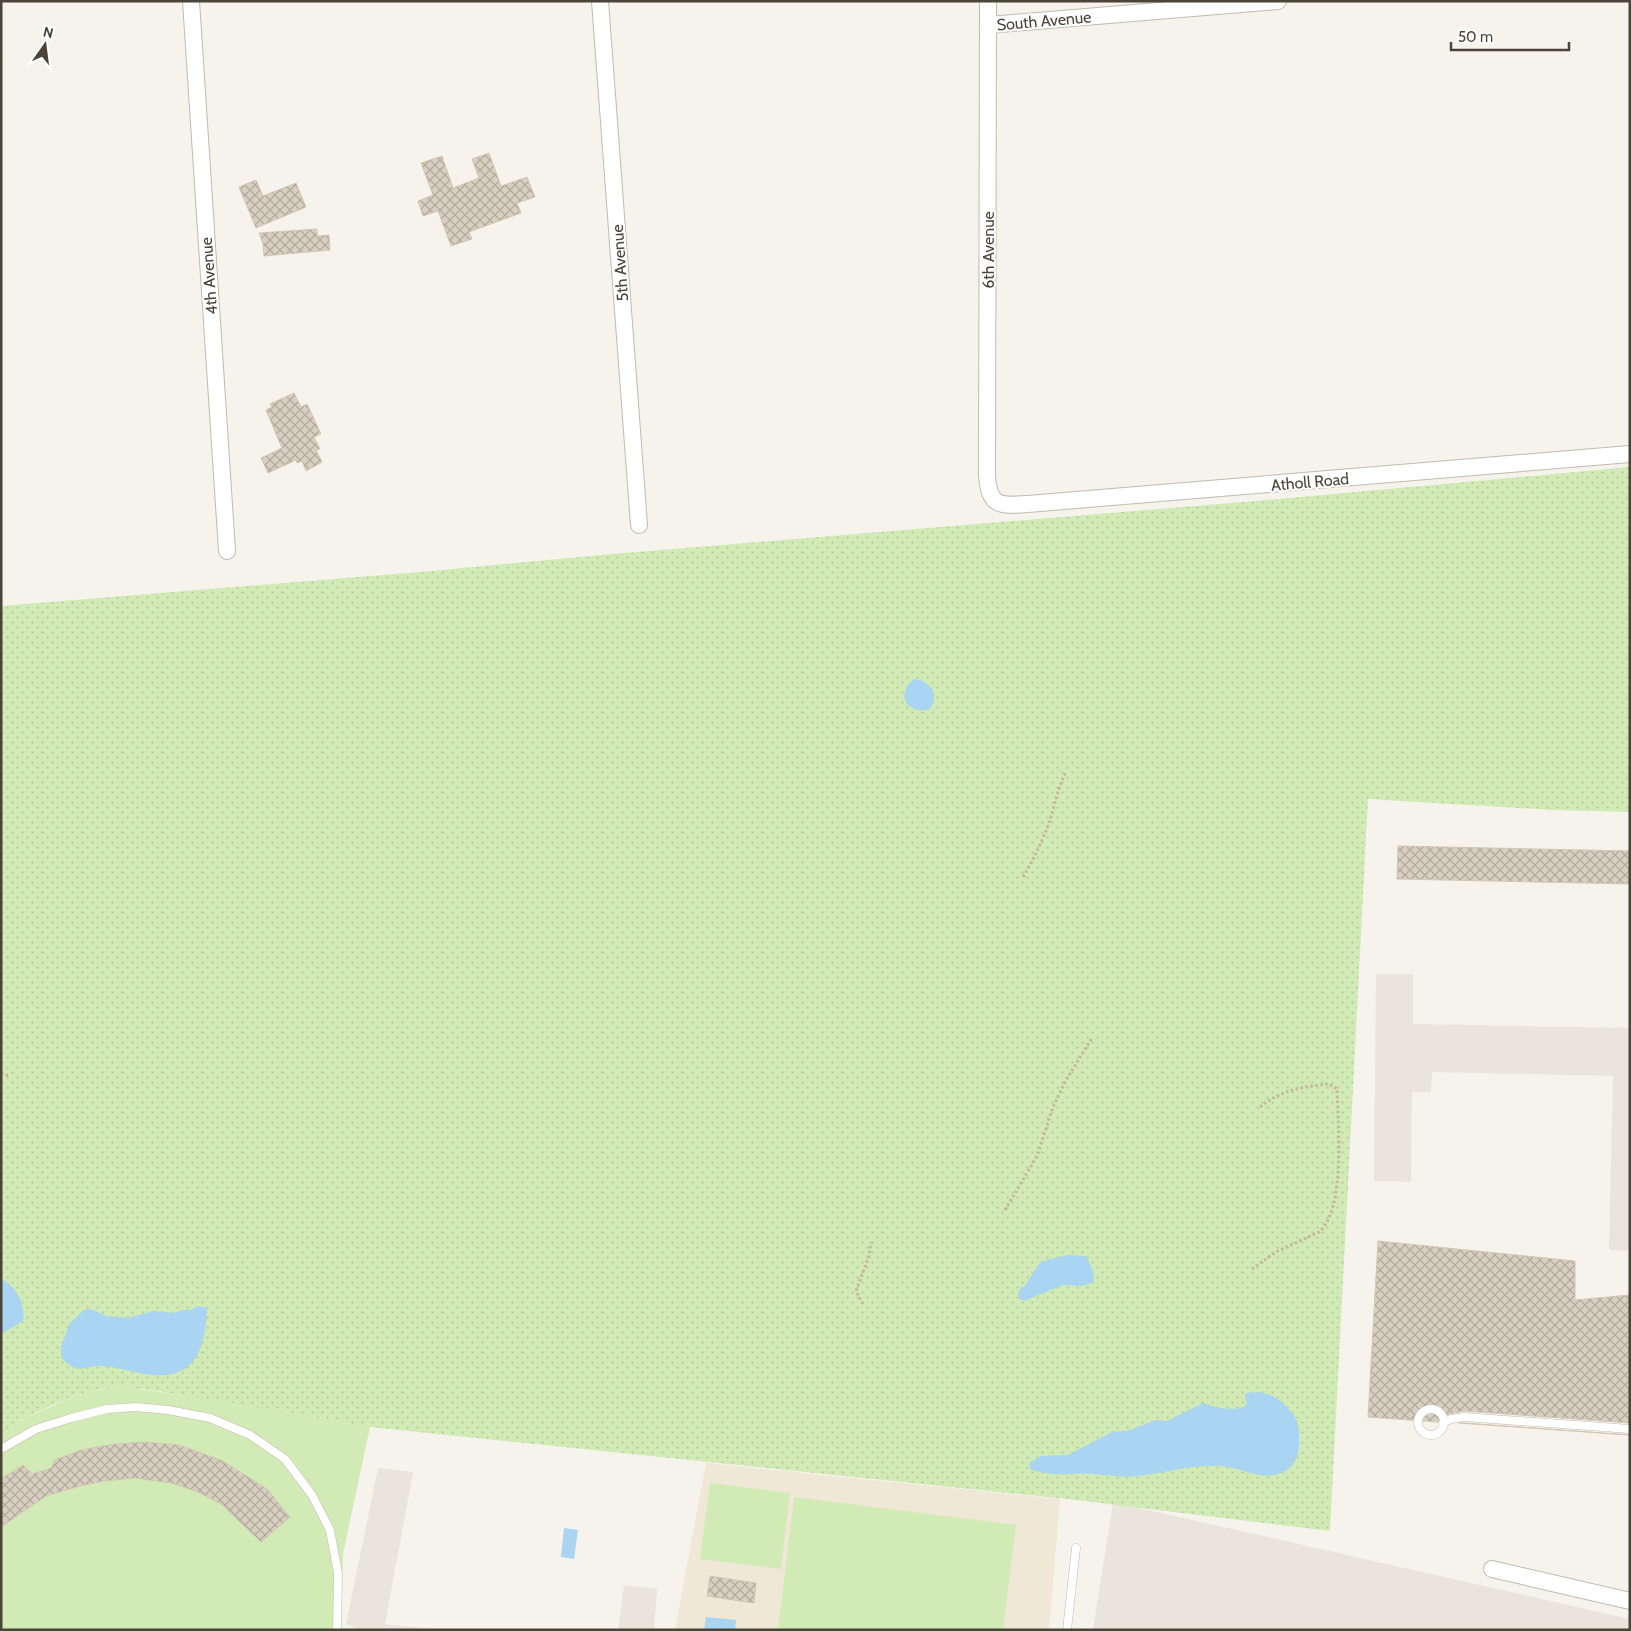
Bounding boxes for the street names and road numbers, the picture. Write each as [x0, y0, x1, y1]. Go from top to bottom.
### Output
street label: South Avenue [996, 7, 1092, 35]
street label: 6th Avenue [979, 211, 998, 289]
street label: 5th Avenue [608, 224, 632, 302]
street label: 4th Avenue [197, 237, 221, 315]
street label: Atholl Road [1270, 469, 1350, 495]

